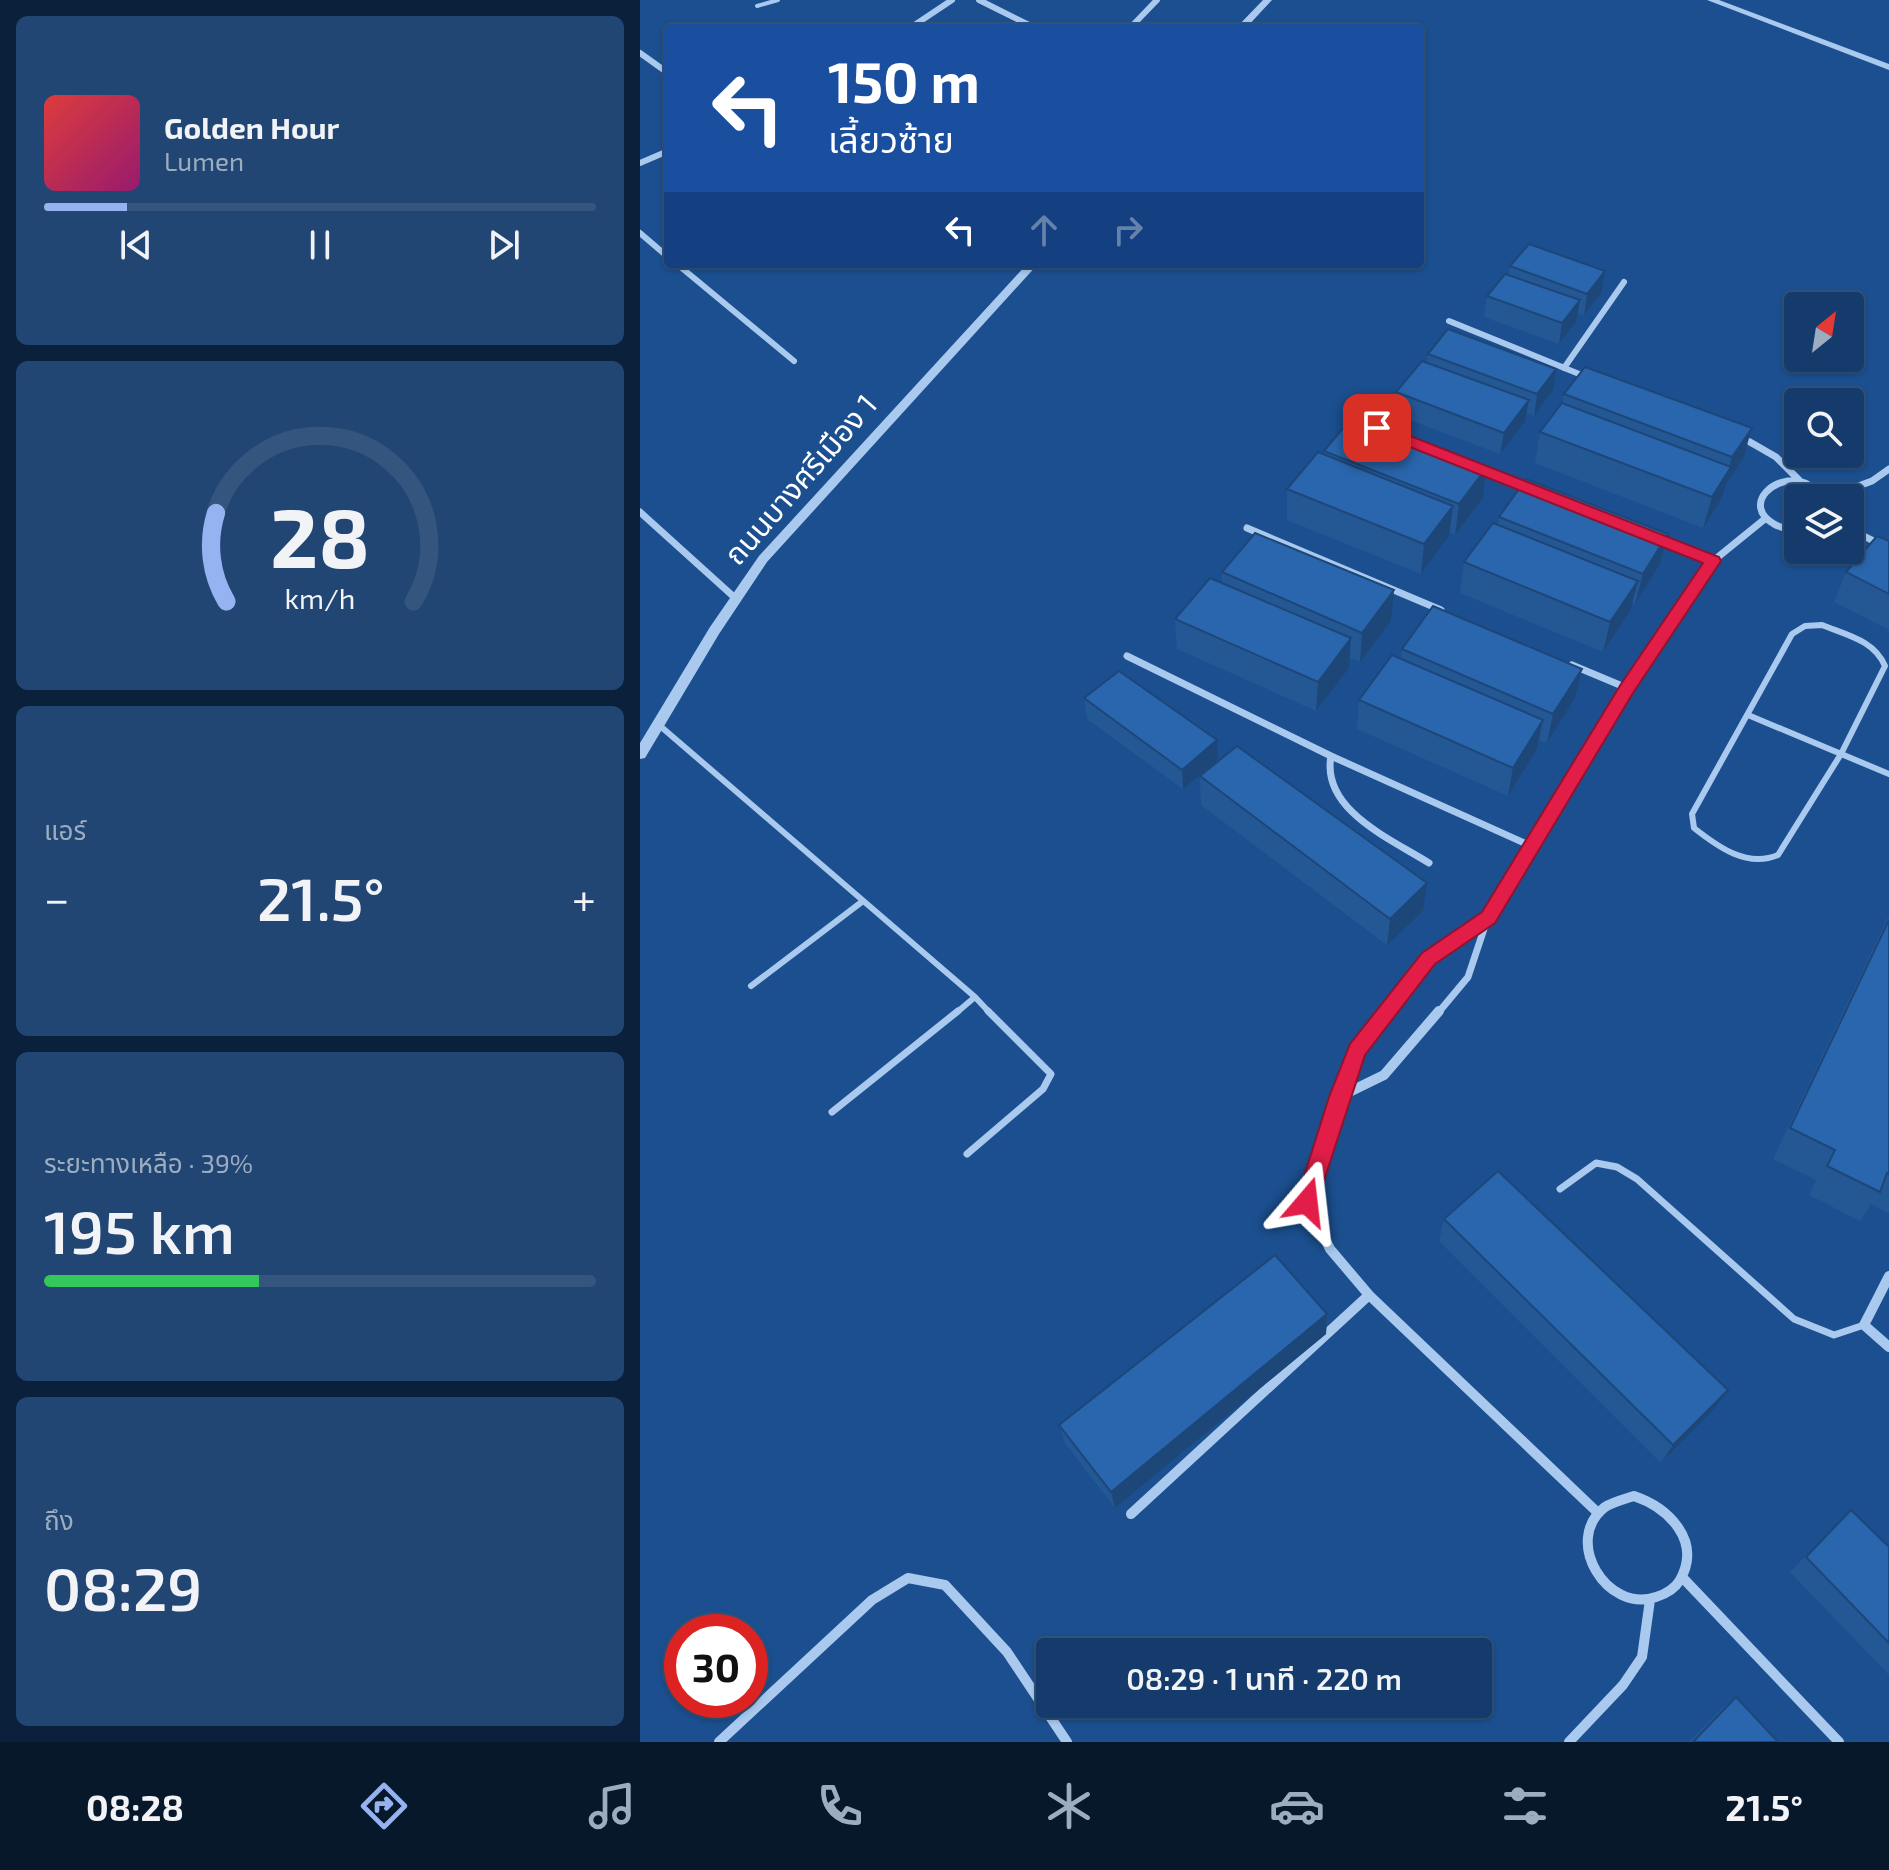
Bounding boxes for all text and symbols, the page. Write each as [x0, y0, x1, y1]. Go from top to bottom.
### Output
text: 150 m [828, 47, 980, 114]
icon: left [696, 56, 800, 160]
text: Golden Hour [164, 109, 339, 145]
text: เลี้ยวซ้าย [828, 117, 954, 160]
text: Lumen [164, 145, 244, 176]
icon: left [938, 208, 982, 252]
icon: ahead [1022, 208, 1066, 252]
icon: right [1106, 208, 1150, 252]
icon: previous [114, 223, 158, 267]
icon: pause [298, 223, 342, 267]
icon: next [482, 223, 526, 267]
north arrow [1784, 292, 1864, 372]
map controls [1784, 292, 1864, 564]
street label: ถนนบางศรีเมือง 1 [716, 386, 883, 571]
button: search [1784, 388, 1864, 468]
pin [1343, 394, 1411, 462]
icon: arrive [1355, 406, 1399, 450]
text: 28 [270, 484, 370, 584]
button: layers [1784, 484, 1864, 564]
text: km/h [285, 580, 355, 615]
text: แอร์ [44, 814, 86, 845]
text: 21.5° [257, 861, 385, 933]
text: − [44, 871, 70, 924]
text: + [572, 871, 596, 924]
text: ระยะทางเหลือ · 39% [44, 1147, 253, 1178]
position arrow [1265, 1160, 1349, 1244]
text: 195 km [44, 1194, 235, 1266]
text: ถึง [44, 1504, 74, 1535]
text: 08:29 [44, 1551, 202, 1623]
speed limit sign: 30 [664, 1614, 768, 1718]
text: 08:29 · 1 นาที · 220 m [1126, 1660, 1402, 1696]
icon: directions [356, 1778, 412, 1834]
icon: music [584, 1778, 640, 1834]
icon: phone [812, 1778, 868, 1834]
icon: climate [1041, 1778, 1097, 1834]
icon: car [1269, 1778, 1325, 1834]
icon: filters [1497, 1778, 1553, 1834]
text: 08:28 [86, 1785, 184, 1828]
text: 21.5° [1725, 1785, 1803, 1828]

